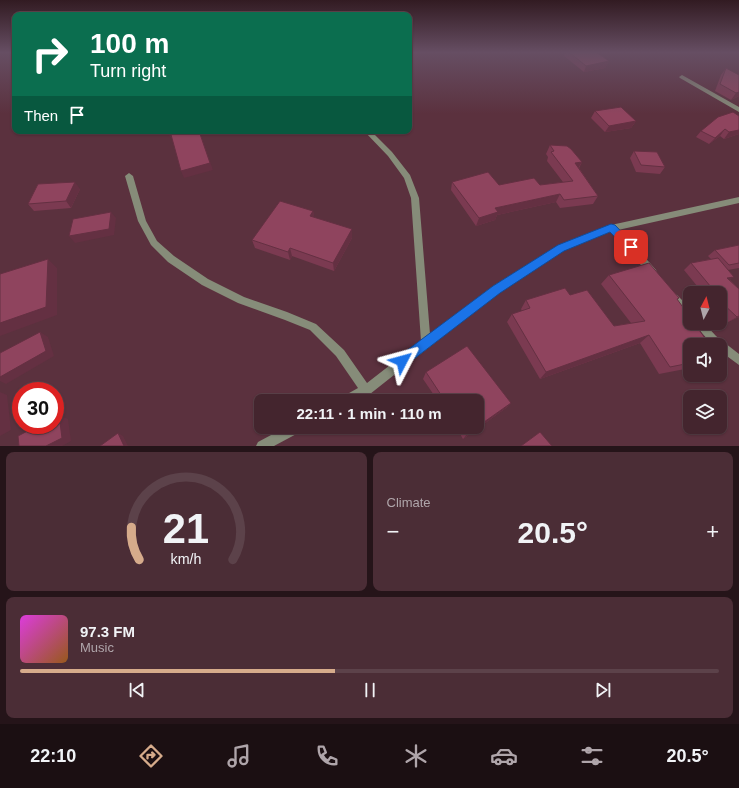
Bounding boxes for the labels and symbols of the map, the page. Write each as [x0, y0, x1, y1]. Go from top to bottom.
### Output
pin [614, 230, 648, 264]
north arrow [683, 286, 727, 330]
position arrow [381, 340, 423, 382]
speed limit sign: 30 [12, 382, 64, 434]

